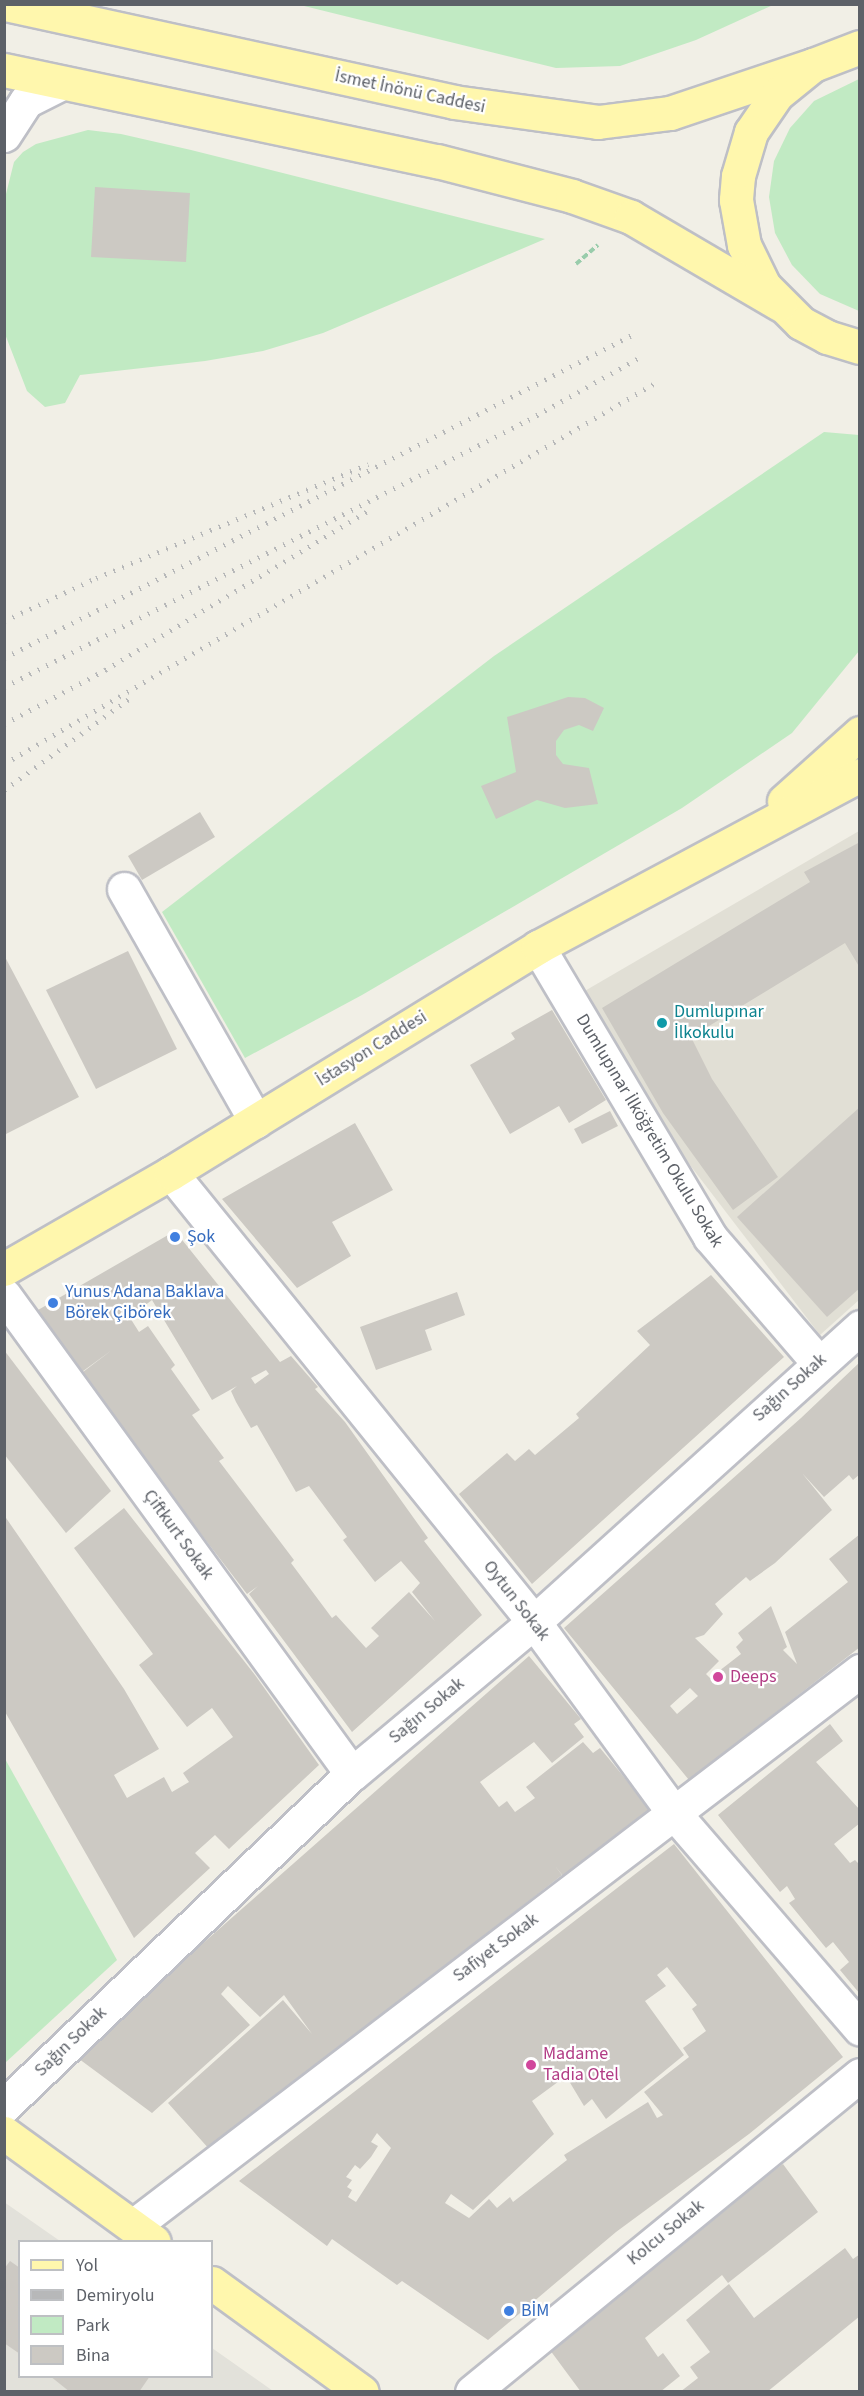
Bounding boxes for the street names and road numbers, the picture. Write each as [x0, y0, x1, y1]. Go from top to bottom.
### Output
street label: İsmet İnönü Caddesi [333, 65, 487, 119]
street label: İstasyon Caddesi [313, 1006, 431, 1092]
street label: Dumlupınar İlköğretim Okulu Sokak [571, 1010, 727, 1252]
street label: Sağın Sokak [749, 1349, 831, 1427]
street label: Çiftkurt Sokak [138, 1486, 218, 1584]
street label: Oytun Sokak [478, 1557, 554, 1645]
street label: Sağın Sokak [385, 1673, 469, 1749]
street label: Safiyet Sokak [449, 1909, 543, 1987]
street label: Sağın Sokak [31, 2002, 111, 2082]
street label: Kolcu Sokak [623, 2196, 709, 2270]

